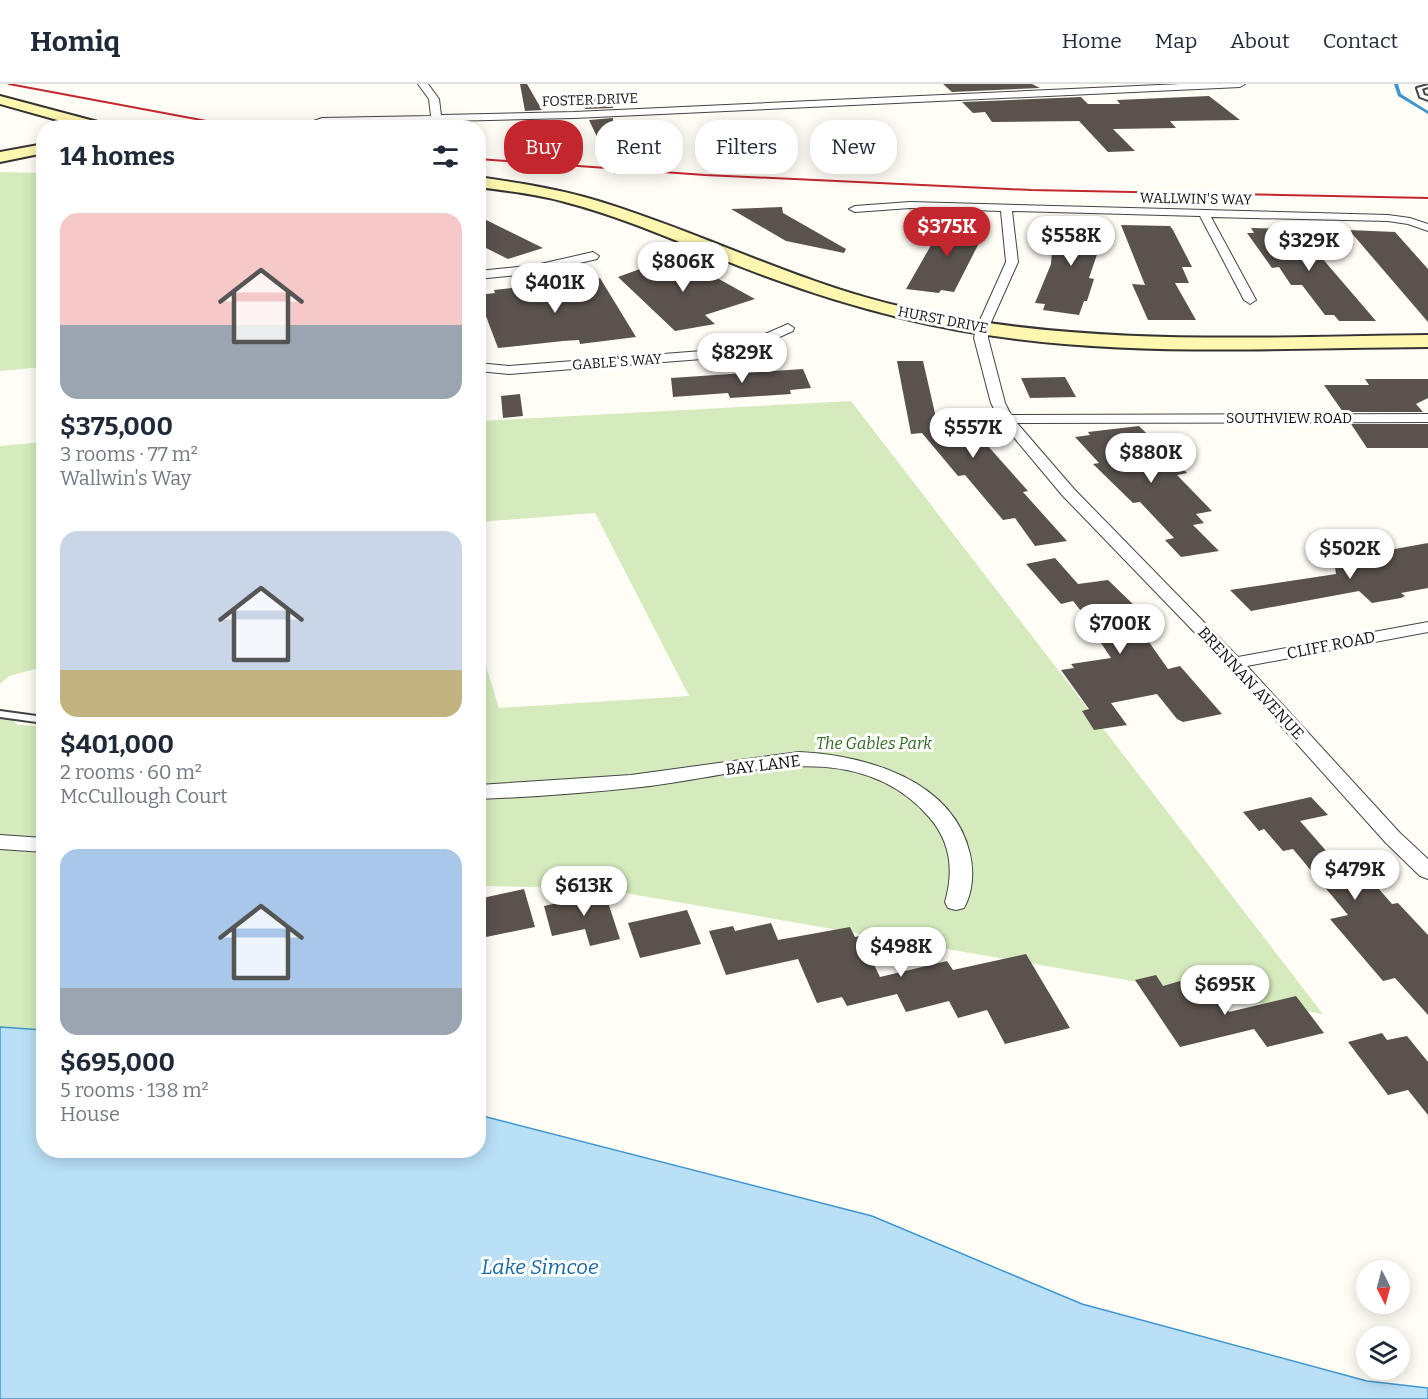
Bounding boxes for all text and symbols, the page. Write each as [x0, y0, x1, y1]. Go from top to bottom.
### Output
text: Homiq [30, 25, 120, 58]
text: Home [1062, 28, 1122, 54]
text: Map [1155, 28, 1197, 54]
text: About [1230, 28, 1290, 54]
text: Contact [1323, 28, 1398, 54]
street label: FOSTER DRIVE [542, 90, 638, 110]
chip: Buy [504, 120, 583, 174]
chip: Rent [595, 120, 683, 174]
chip: Filters [695, 120, 798, 174]
chip: New [810, 120, 897, 174]
icon: filters [429, 140, 462, 173]
text: 14 homes [60, 141, 175, 172]
street label: WALLWIN'S WAY [1140, 190, 1252, 208]
pin: $375K [905, 207, 989, 258]
text: $375K [917, 214, 977, 238]
pin: $558K [1029, 216, 1113, 267]
pin: $329K [1267, 221, 1351, 272]
text: $558K [1041, 223, 1101, 247]
text: $329K [1278, 228, 1340, 252]
pin: $806K [641, 242, 725, 293]
text: $806K [651, 249, 715, 273]
icon: home [207, 252, 315, 360]
pin: $401K [513, 263, 597, 314]
text: $401K [525, 270, 585, 294]
street label: HURST DRIVE [896, 303, 990, 337]
pin: $829K [700, 333, 784, 384]
text: $829K [711, 340, 773, 364]
street label: GABLE'S WAY [572, 350, 662, 374]
pin: $557K [931, 408, 1015, 459]
street label: SOUTHVIEW ROAD [1226, 410, 1352, 427]
text: $375,000 [60, 411, 173, 442]
text: $557K [944, 415, 1002, 439]
pin: $880K [1109, 433, 1193, 484]
text: $880K [1119, 440, 1183, 464]
text: 3 rooms · 77 m² [60, 442, 198, 466]
text: Wallwin's Way [60, 466, 191, 490]
pin: $502K [1308, 529, 1392, 580]
text: $502K [1319, 536, 1381, 560]
icon: home [207, 570, 315, 678]
pin: $700K [1078, 604, 1162, 655]
text: $700K [1089, 611, 1151, 635]
street label: BRENNAN AVENUE [1194, 623, 1308, 743]
street label: CLIFF ROAD [1285, 627, 1377, 663]
text: $401,000 [60, 729, 174, 760]
park label: The Gables Park [816, 734, 932, 753]
street label: BAY LANE [725, 751, 801, 779]
text: 2 rooms · 60 m² [60, 760, 202, 784]
text: McCullough Court [60, 784, 228, 808]
pin: $479K [1313, 850, 1397, 901]
text: $479K [1325, 857, 1385, 881]
pin: $613K [542, 866, 626, 917]
text: $613K [555, 873, 613, 897]
icon: home [207, 888, 315, 996]
pin: $498K [859, 927, 943, 978]
text: $498K [870, 934, 932, 958]
pin: $695K [1183, 965, 1267, 1016]
text: $695K [1194, 972, 1256, 996]
text: $695,000 [60, 1047, 175, 1078]
text: 5 rooms · 138 m² [60, 1078, 209, 1102]
text: House [60, 1102, 120, 1126]
water label: Lake Simcoe [481, 1254, 599, 1280]
north arrow [1356, 1260, 1410, 1314]
map controls [1356, 1260, 1410, 1380]
button: layers [1356, 1326, 1410, 1380]

